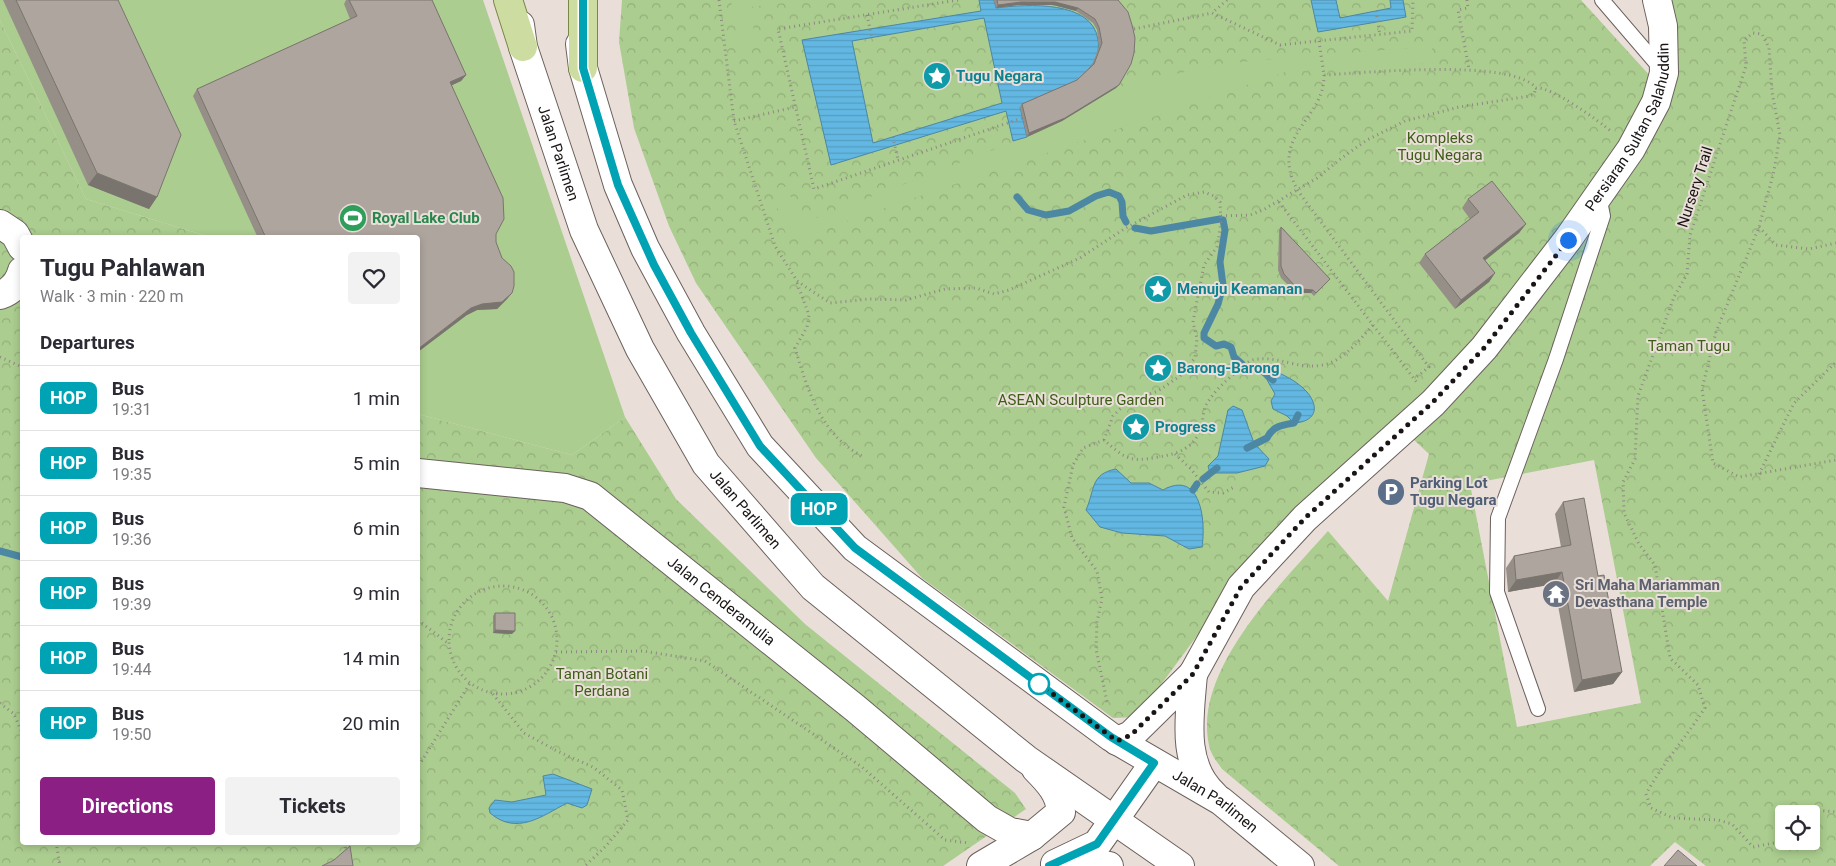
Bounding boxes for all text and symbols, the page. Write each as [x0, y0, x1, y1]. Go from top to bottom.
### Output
street label: Persiaran Sultan Salahuddin [1581, 42, 1673, 215]
place icon: Tugu Negara [922, 61, 952, 91]
place label: Tugu Negara [956, 67, 1042, 85]
street label: Jalan Parlimen [534, 103, 583, 203]
park label: Kompleks Tugu Negara [1397, 129, 1483, 164]
street label: Nursery Trail [1673, 144, 1717, 230]
sports icon: Royal Lake Club [338, 203, 368, 233]
place label: Royal Lake Club [372, 209, 480, 227]
your location [1556, 228, 1581, 253]
button: heart [348, 252, 400, 304]
text: Tugu Pahlawan [40, 254, 205, 282]
place icon: Menuju Keamanan [1143, 274, 1173, 304]
place label: Menuju Keamanan [1177, 280, 1302, 298]
text: Walk · 3 min · 220 m [40, 287, 184, 306]
text: Departures [40, 331, 135, 354]
park label: Taman Tugu [1648, 337, 1730, 355]
place icon: Barong-Barong [1143, 353, 1173, 383]
place label: Barong-Barong [1177, 359, 1280, 377]
text: Bus [112, 377, 144, 400]
text: HOP [50, 387, 87, 408]
text: 1 min [353, 387, 400, 410]
park label: ASEAN Sculpture Garden [998, 391, 1164, 409]
text: 19:31 [112, 400, 152, 419]
place icon: Progress [1121, 412, 1151, 442]
place label: Progress [1155, 418, 1216, 436]
text: Bus [112, 442, 144, 465]
text: HOP [50, 452, 87, 473]
text: 5 min [353, 452, 400, 475]
text: 19:35 [112, 465, 152, 484]
street label: Jalan Parlimen [706, 466, 785, 553]
place label: Parking Lot Tugu Negara [1410, 474, 1496, 509]
parking icon: Parking Lot Tugu Negara [1376, 477, 1406, 507]
line badge: HOP [790, 493, 848, 525]
text: HOP [801, 498, 837, 519]
text: Bus [112, 507, 144, 530]
text: HOP [50, 517, 87, 538]
text: 6 min [353, 517, 400, 540]
text: 19:36 [112, 530, 152, 549]
street label: Jalan Cenderamulia [664, 552, 779, 649]
text: Bus [112, 572, 144, 595]
place label: Sri Maha Mariamman Devasthana Temple [1575, 576, 1720, 611]
temple icon: Sri Maha Mariamman Devasthana Temple [1541, 579, 1571, 609]
text: HOP [50, 582, 87, 603]
text: 9 min [353, 582, 400, 605]
text: 19:39 [112, 595, 152, 614]
text: Bus [112, 637, 144, 660]
text: HOP [50, 647, 87, 668]
text: 14 min [342, 647, 400, 670]
text: 19:44 [112, 660, 152, 679]
park label: Taman Botani Perdana [556, 665, 648, 700]
unlabelled marker [1028, 673, 1050, 695]
text: Bus [112, 702, 144, 725]
text: HOP [50, 712, 87, 733]
text: 20 min [342, 712, 400, 735]
text: 19:50 [112, 725, 152, 744]
street label: Jalan Parlimen [1169, 766, 1262, 837]
button: Directions [40, 777, 215, 835]
button: Tickets [225, 777, 400, 835]
map controls [1775, 805, 1820, 850]
button: locate [1775, 805, 1820, 850]

